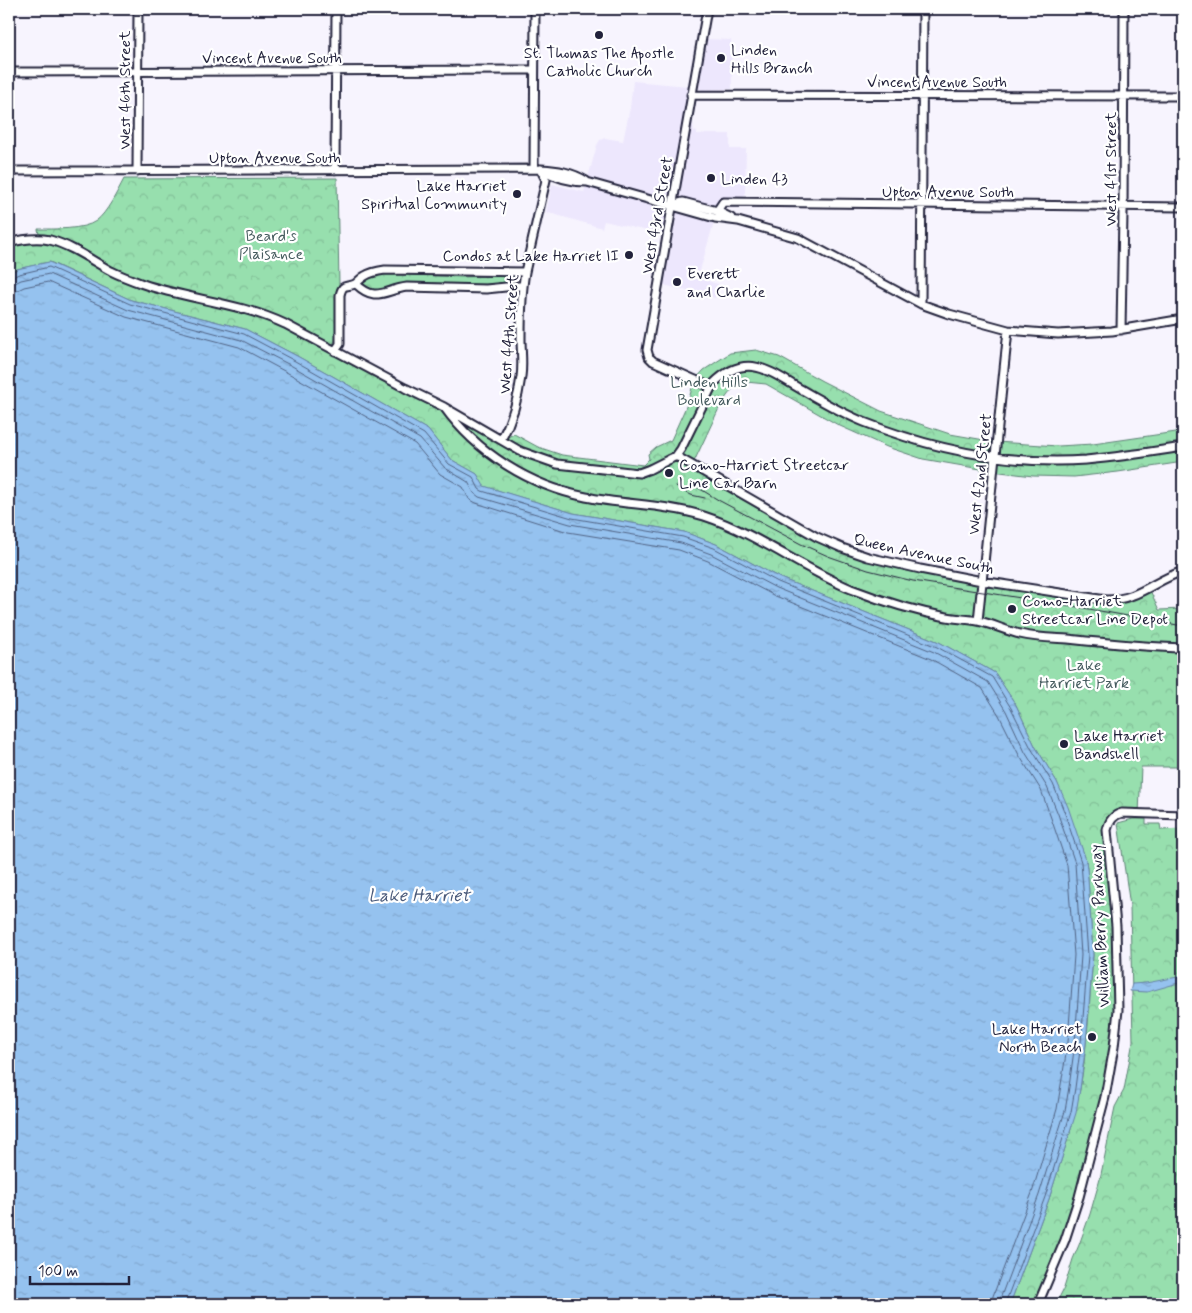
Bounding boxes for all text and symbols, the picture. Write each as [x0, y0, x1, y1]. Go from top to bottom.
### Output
marker: St. Thomas The Apostle Catholic Church [593, 29, 605, 41]
street label: West 46th Street [115, 30, 136, 149]
place label: Linden Hills Branch [731, 40, 813, 79]
place label: St. Thomas The Apostle Catholic Church [524, 43, 674, 82]
street label: Vincent Avenue South [202, 48, 342, 69]
marker: Linden Hills Branch [715, 52, 727, 64]
street label: Vincent Avenue South [867, 72, 1007, 93]
street label: West 41st Street [1101, 111, 1122, 226]
street label: Upton Avenue South [209, 148, 341, 169]
street label: West 43rd Street [637, 155, 678, 275]
place label: Linden 43 [721, 169, 788, 190]
marker: Linden 43 [705, 172, 717, 184]
place label: Lake Harriet Spiritual Community [361, 176, 507, 215]
street label: Upton Avenue South [882, 182, 1014, 203]
marker: Lake Harriet Spiritual Community [511, 188, 523, 200]
park label: Beard's Plaisance [239, 226, 303, 265]
place label: Condos at Lake Harriet II [443, 246, 619, 267]
marker: Condos at Lake Harriet II [623, 249, 635, 261]
place label: Everett and Charlie [687, 264, 766, 303]
street label: West 44th Street [495, 273, 524, 395]
marker: Everett and Charlie [671, 276, 683, 288]
park label: Linden Hills Boulevard [670, 372, 748, 411]
street label: West 42nd Street [964, 412, 997, 536]
place label: Como-Harriet Streetcar Line Car Barn [679, 455, 849, 494]
marker: Como-Harriet Streetcar Line Car Barn [663, 467, 675, 479]
street label: Queen Avenue South [851, 529, 996, 580]
place label: Como-Harriet Streetcar Line Depot [1022, 591, 1168, 630]
marker: Como-Harriet Streetcar Line Depot [1006, 603, 1018, 615]
park label: Lake Harriet Park [1039, 655, 1129, 694]
place label: Lake Harriet Bandshell [1074, 726, 1165, 765]
marker: Lake Harriet Bandshell [1058, 738, 1070, 750]
street label: William Berry Parkway [1086, 844, 1115, 1008]
water label: Lake Harriet [368, 884, 472, 908]
place label: Lake Harriet North Beach [992, 1019, 1082, 1058]
marker: Lake Harriet North Beach [1086, 1031, 1098, 1043]
scale bar [30, 1253, 129, 1285]
text: 100 m [38, 1262, 78, 1282]

